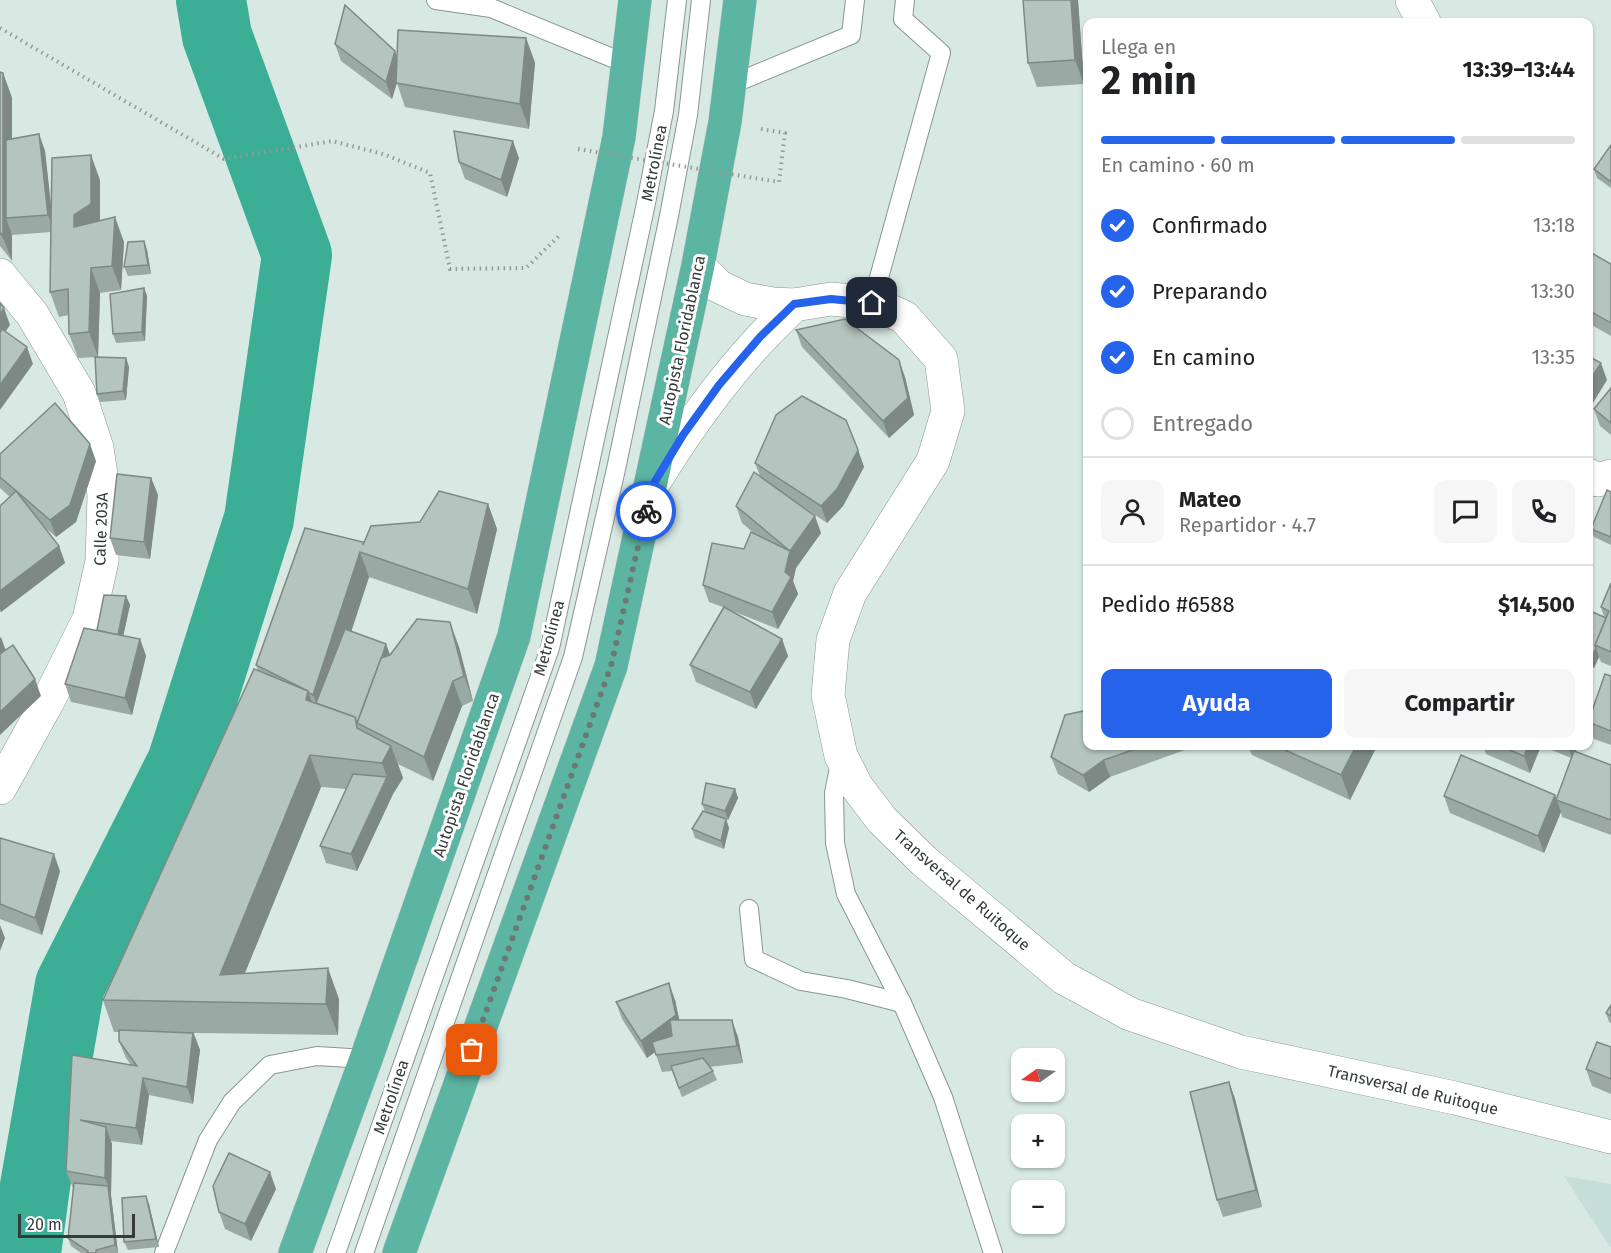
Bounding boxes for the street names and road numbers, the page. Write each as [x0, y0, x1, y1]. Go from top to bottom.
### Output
street label: Metrolínea [637, 123, 671, 203]
street label: Autopista Floridablanca [655, 254, 709, 426]
street label: Calle 203A [90, 491, 112, 566]
street label: Metrolínea [530, 598, 568, 678]
street label: Autopista Floridablanca [429, 690, 503, 860]
street label: Transversal de Ruitoque [890, 826, 1034, 954]
street label: Metrolínea [369, 1057, 413, 1137]
street label: Transversal de Ruitoque [1326, 1061, 1500, 1119]

